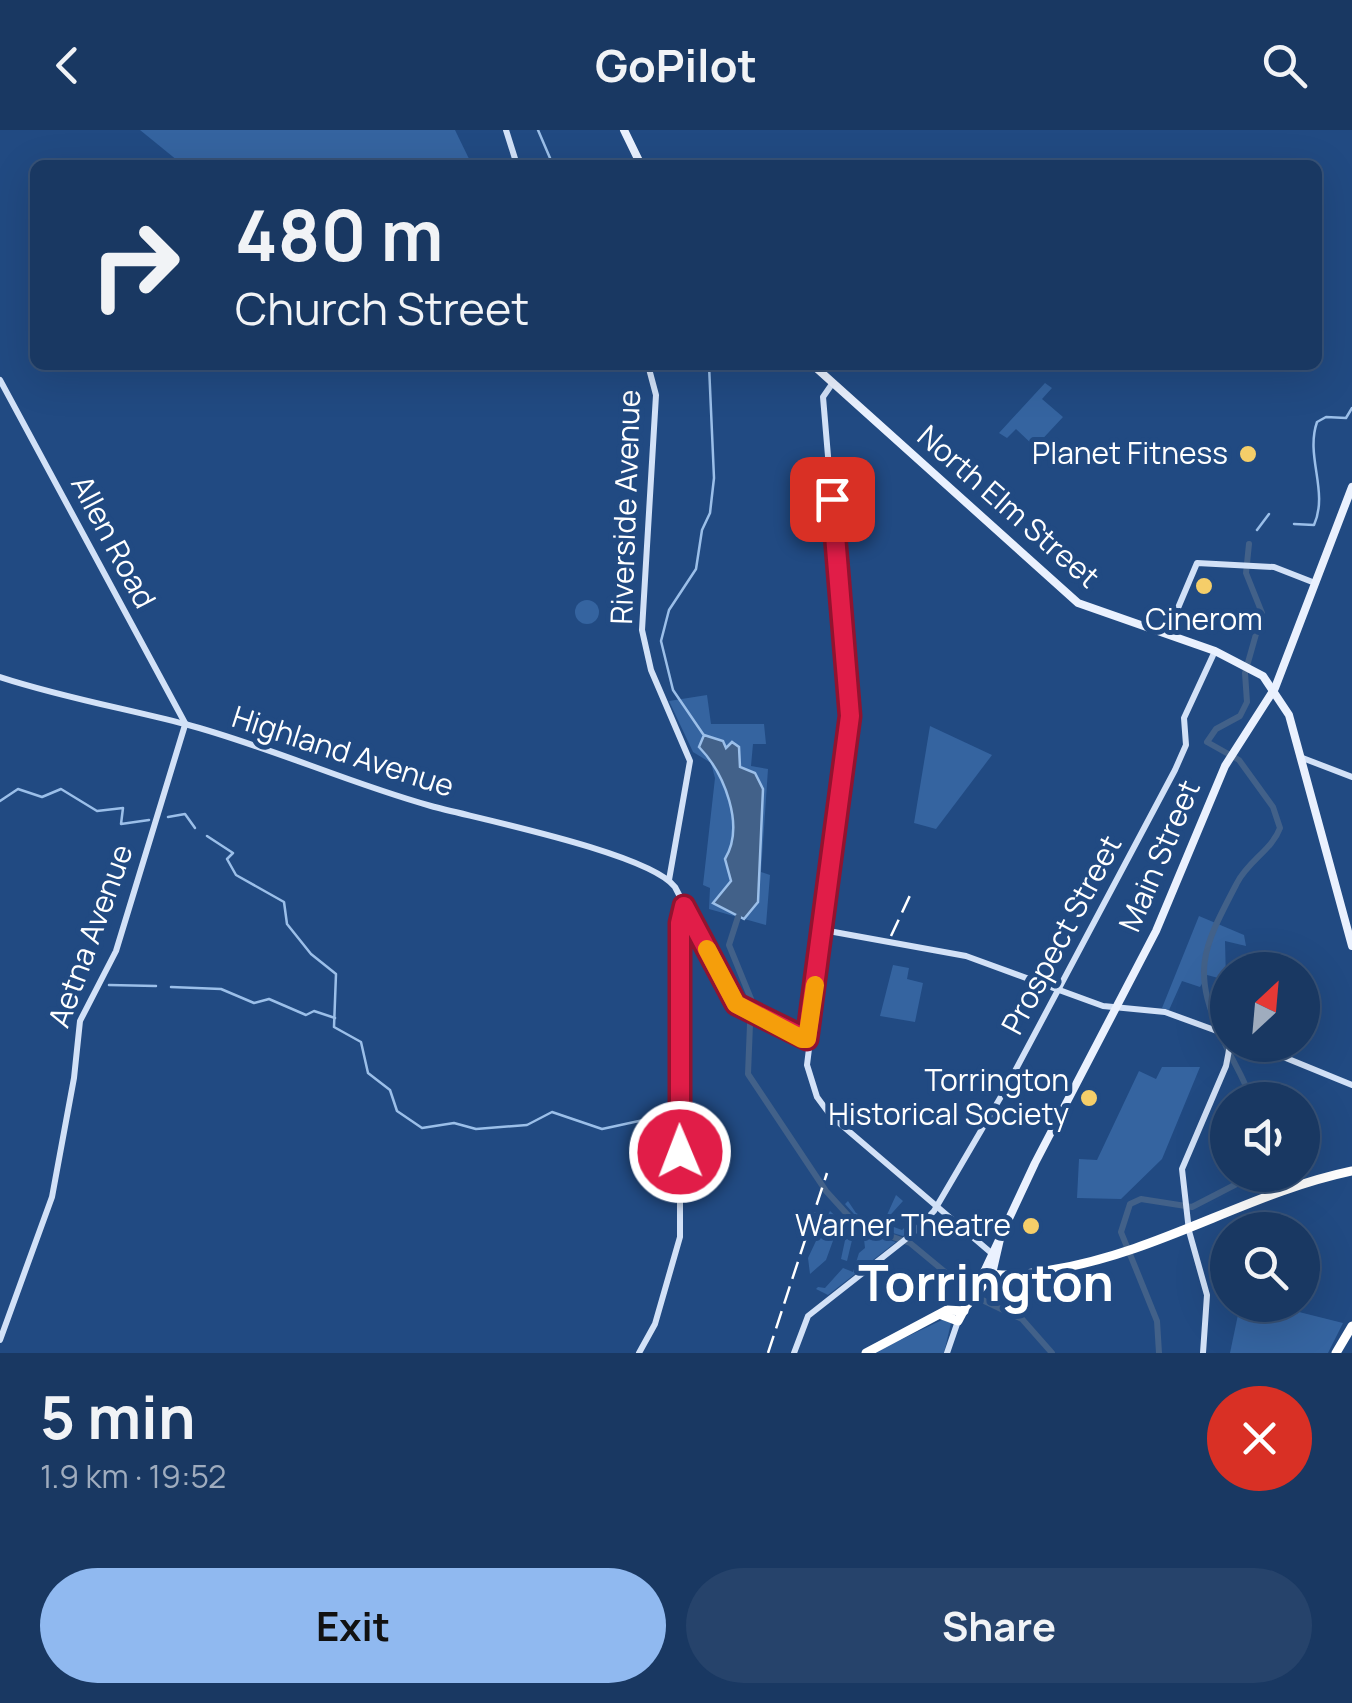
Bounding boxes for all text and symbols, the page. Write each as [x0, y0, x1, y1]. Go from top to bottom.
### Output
text: GoPilot [595, 34, 757, 96]
icon: back [40, 38, 95, 93]
icon: search [1257, 38, 1312, 93]
text: 480 m [235, 186, 443, 282]
icon: right [70, 200, 200, 330]
text: Church Street [235, 277, 529, 339]
street label: Riverside Avenue [600, 389, 649, 625]
street label: North Elm Street [909, 415, 1109, 596]
place label: Planet Fitness [1032, 432, 1228, 473]
marker: Planet Fitness [1237, 443, 1259, 465]
pin [790, 457, 875, 542]
street label: Allen Road [62, 468, 166, 615]
icon: arrive [805, 472, 860, 527]
marker: Cinerom [1193, 575, 1215, 597]
place label: Cinerom [1145, 598, 1263, 639]
street label: Highland Avenue [227, 695, 460, 806]
street label: Main Street [1108, 773, 1209, 937]
street label: Prospect Street [991, 828, 1130, 1041]
street label: Aetna Avenue [38, 838, 142, 1033]
north arrow [1210, 952, 1320, 1062]
map controls [1210, 952, 1320, 1322]
place label: Torrington Historical Society [828, 1059, 1069, 1134]
button: sound [1210, 1082, 1320, 1192]
marker: Torrington Historical Society [1078, 1087, 1100, 1109]
position arrow [628, 1100, 732, 1204]
place label: Warner Theatre [795, 1204, 1011, 1245]
button: search [1210, 1212, 1320, 1322]
marker: Warner Theatre [1020, 1215, 1042, 1237]
district label: Torrington [858, 1248, 1114, 1316]
text: 5 min [40, 1375, 195, 1457]
button: close [1207, 1386, 1312, 1491]
text: 1.9 km · 19:52 [40, 1454, 226, 1498]
button: Exit [40, 1568, 666, 1683]
button: Share [686, 1568, 1312, 1683]

